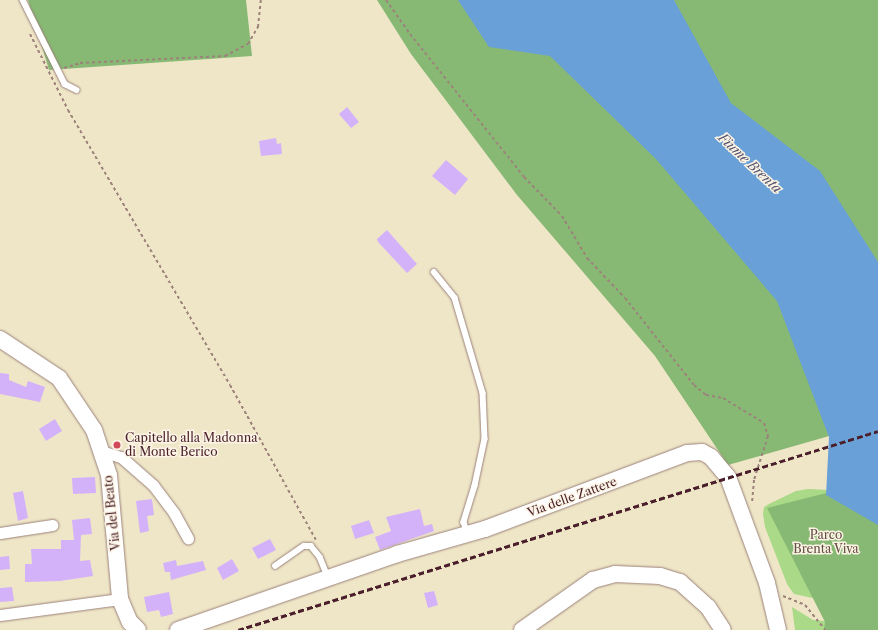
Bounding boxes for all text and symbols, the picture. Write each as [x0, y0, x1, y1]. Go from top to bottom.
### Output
water label: Fiume Brenta [715, 130, 785, 196]
place label: Capitello alla Madonna di Monte Berico [125, 431, 258, 459]
marker: Capitello alla Madonna di Monte Berico [112, 440, 122, 450]
street label: Via delle Zattere [525, 474, 619, 520]
street label: Via del Beato [101, 475, 123, 551]
park label: Parco Brenta Viva [793, 528, 859, 556]

